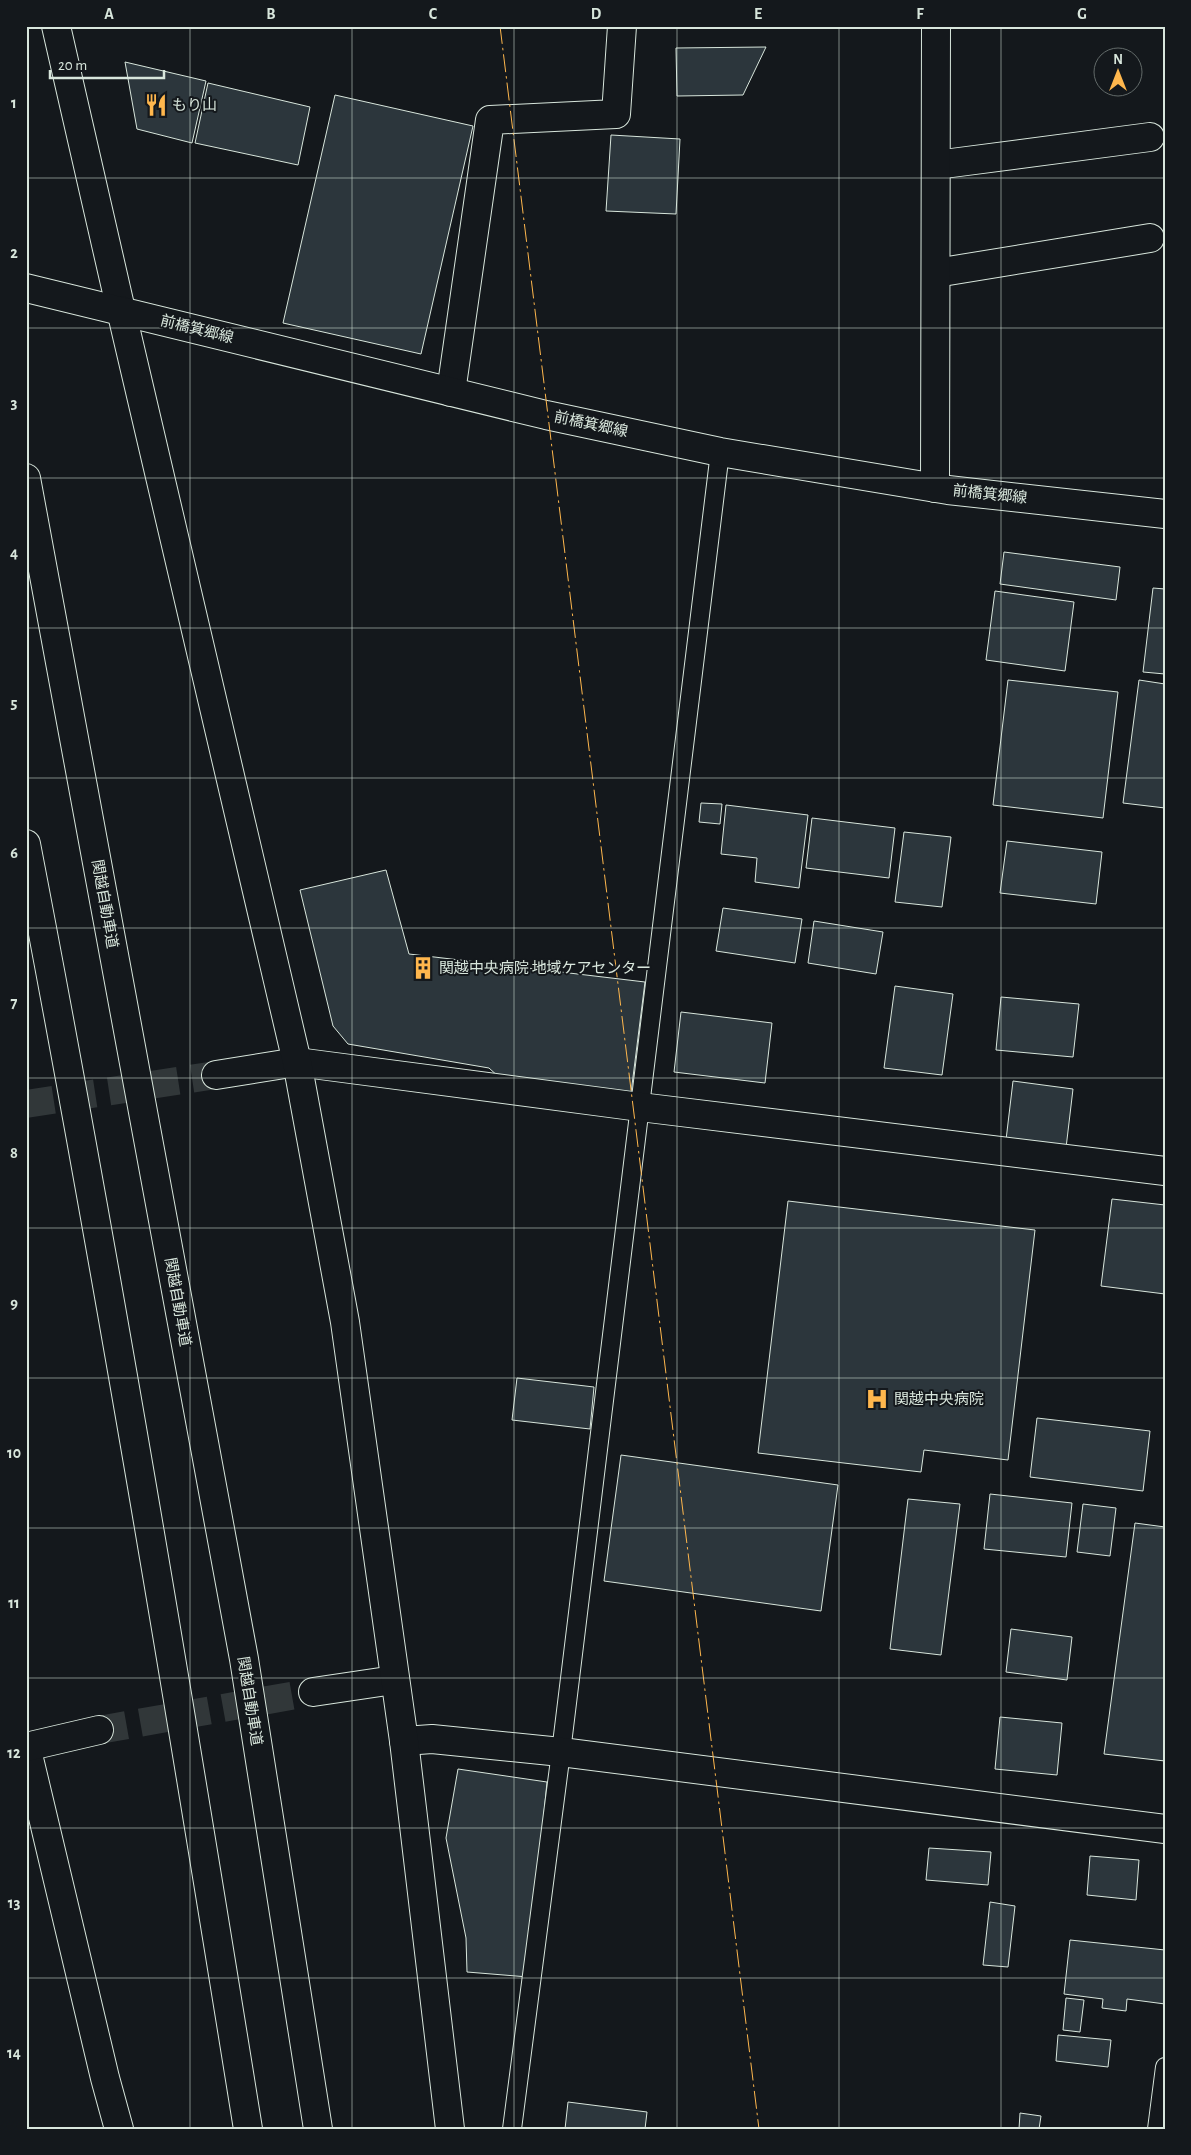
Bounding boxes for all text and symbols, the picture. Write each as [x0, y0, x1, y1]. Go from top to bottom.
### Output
text: A [104, 6, 114, 22]
text: B [266, 6, 276, 22]
text: C [429, 6, 438, 22]
text: D [591, 6, 602, 22]
text: E [754, 6, 762, 22]
text: F [916, 6, 924, 22]
text: G [1077, 6, 1087, 22]
scale bar [50, 48, 164, 80]
north arrow [1094, 48, 1144, 98]
text: N [1113, 53, 1123, 67]
text: 20 m [58, 58, 87, 73]
restaurant icon: もり山 [143, 92, 169, 118]
text: 1 [11, 95, 17, 111]
place label: もり山 [172, 97, 217, 113]
text: 2 [10, 245, 18, 261]
street label: 前橋箕郷線 [159, 312, 235, 346]
text: 3 [11, 395, 18, 411]
street label: 前橋箕郷線 [553, 408, 629, 440]
street label: 前橋箕郷線 [952, 482, 1028, 506]
text: 4 [10, 545, 18, 561]
text: 5 [11, 695, 18, 711]
text: 6 [10, 845, 18, 861]
street label: 関越自動車道 [89, 858, 121, 950]
building icon: 関越中央病院 地域ケアセンター [410, 955, 436, 981]
place label: 関越中央病院 地域ケアセンター [439, 960, 651, 976]
text: 7 [11, 995, 18, 1011]
text: 8 [10, 1145, 18, 1161]
street label: 関越自動車道 [162, 1256, 194, 1348]
text: 9 [10, 1295, 18, 1311]
hospital icon: 関越中央病院 [864, 1386, 890, 1412]
place label: 関越中央病院 [894, 1391, 984, 1407]
text: 10 [7, 1445, 21, 1461]
text: 11 [8, 1595, 20, 1611]
street label: 関越自動車道 [235, 1655, 265, 1747]
text: 12 [7, 1745, 21, 1761]
text: 13 [8, 1895, 20, 1911]
text: 14 [7, 2045, 21, 2061]

